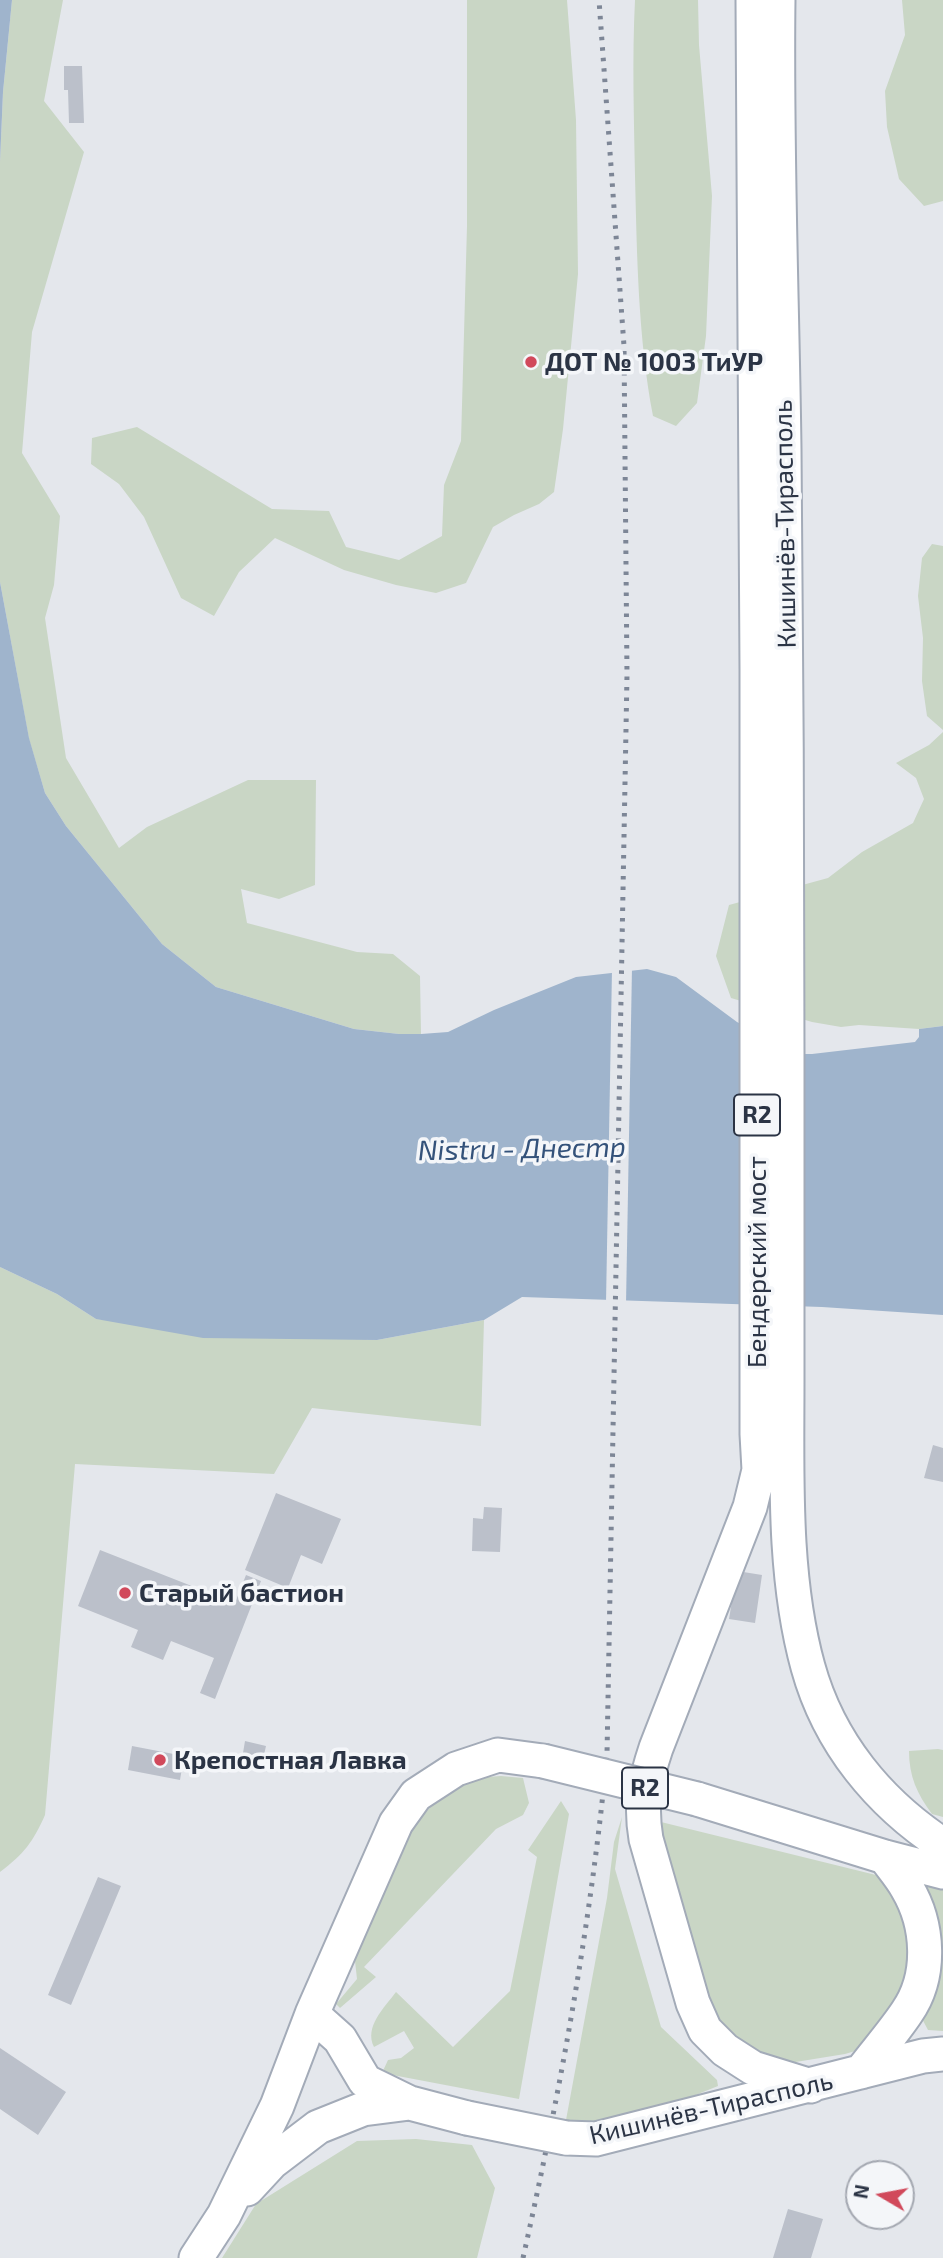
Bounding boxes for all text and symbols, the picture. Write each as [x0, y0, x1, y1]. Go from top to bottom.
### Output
place label: ДОТ № 1003 ТиУР [545, 346, 763, 378]
marker: ДОТ № 1003 ТиУР [523, 354, 539, 370]
street label: Кишинёв-Тирасполь [767, 399, 803, 649]
road number: R2 [734, 1094, 780, 1135]
water label: Nistru - Днестр [418, 1130, 626, 1168]
street label: Бендерский мост [741, 1156, 773, 1368]
place label: Старый бастион [139, 1577, 344, 1609]
marker: Старый бастион [117, 1585, 133, 1601]
place label: Крепостная Лавка [174, 1744, 407, 1776]
marker: Крепостная Лавка [152, 1752, 168, 1768]
road number: R2 [622, 1768, 668, 1808]
street label: Кишинёв-Тирасполь [586, 2065, 836, 2151]
north arrow [845, 2160, 915, 2230]
text: N [848, 2183, 873, 2200]

